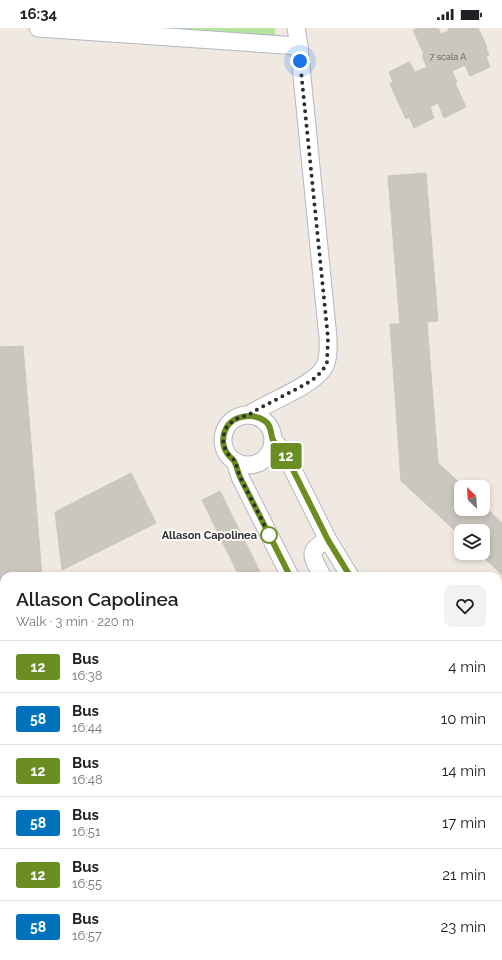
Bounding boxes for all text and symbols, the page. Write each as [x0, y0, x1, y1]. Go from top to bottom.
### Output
text: 16:34 [20, 5, 57, 23]
your location [290, 51, 310, 71]
house number: 7 scala A [430, 52, 466, 62]
line badge: 12 [268, 443, 304, 469]
text: 12 [279, 448, 293, 464]
north arrow [454, 480, 490, 516]
map controls [454, 480, 490, 560]
button: layers [454, 524, 490, 560]
marker: Allason Capolinea [260, 526, 278, 544]
place label: Allason Capolinea [162, 529, 257, 542]
button: heart [444, 585, 486, 627]
text: Allason Capolinea [16, 588, 179, 610]
text: Walk · 3 min · 220 m [16, 614, 134, 629]
text: Bus [72, 650, 99, 668]
text: 4 min [448, 658, 486, 676]
text: 12 [31, 659, 45, 675]
text: 16:38 [72, 668, 103, 683]
text: Bus [72, 702, 99, 720]
text: 10 min [441, 710, 486, 728]
text: 58 [30, 711, 46, 727]
text: 16:44 [72, 720, 102, 735]
text: Bus [72, 754, 99, 772]
text: 14 min [442, 762, 486, 780]
text: 12 [31, 763, 45, 779]
text: 16:48 [72, 772, 103, 787]
text: Bus [72, 806, 99, 824]
text: 17 min [442, 814, 486, 832]
text: 58 [30, 815, 46, 831]
text: 16:51 [72, 824, 101, 839]
text: Bus [72, 858, 99, 876]
text: 21 min [442, 866, 486, 884]
text: 12 [31, 867, 45, 883]
text: 16:55 [72, 876, 102, 891]
text: Bus [72, 910, 99, 928]
text: 23 min [441, 918, 486, 936]
text: 58 [30, 919, 46, 935]
text: 16:57 [72, 928, 102, 943]

